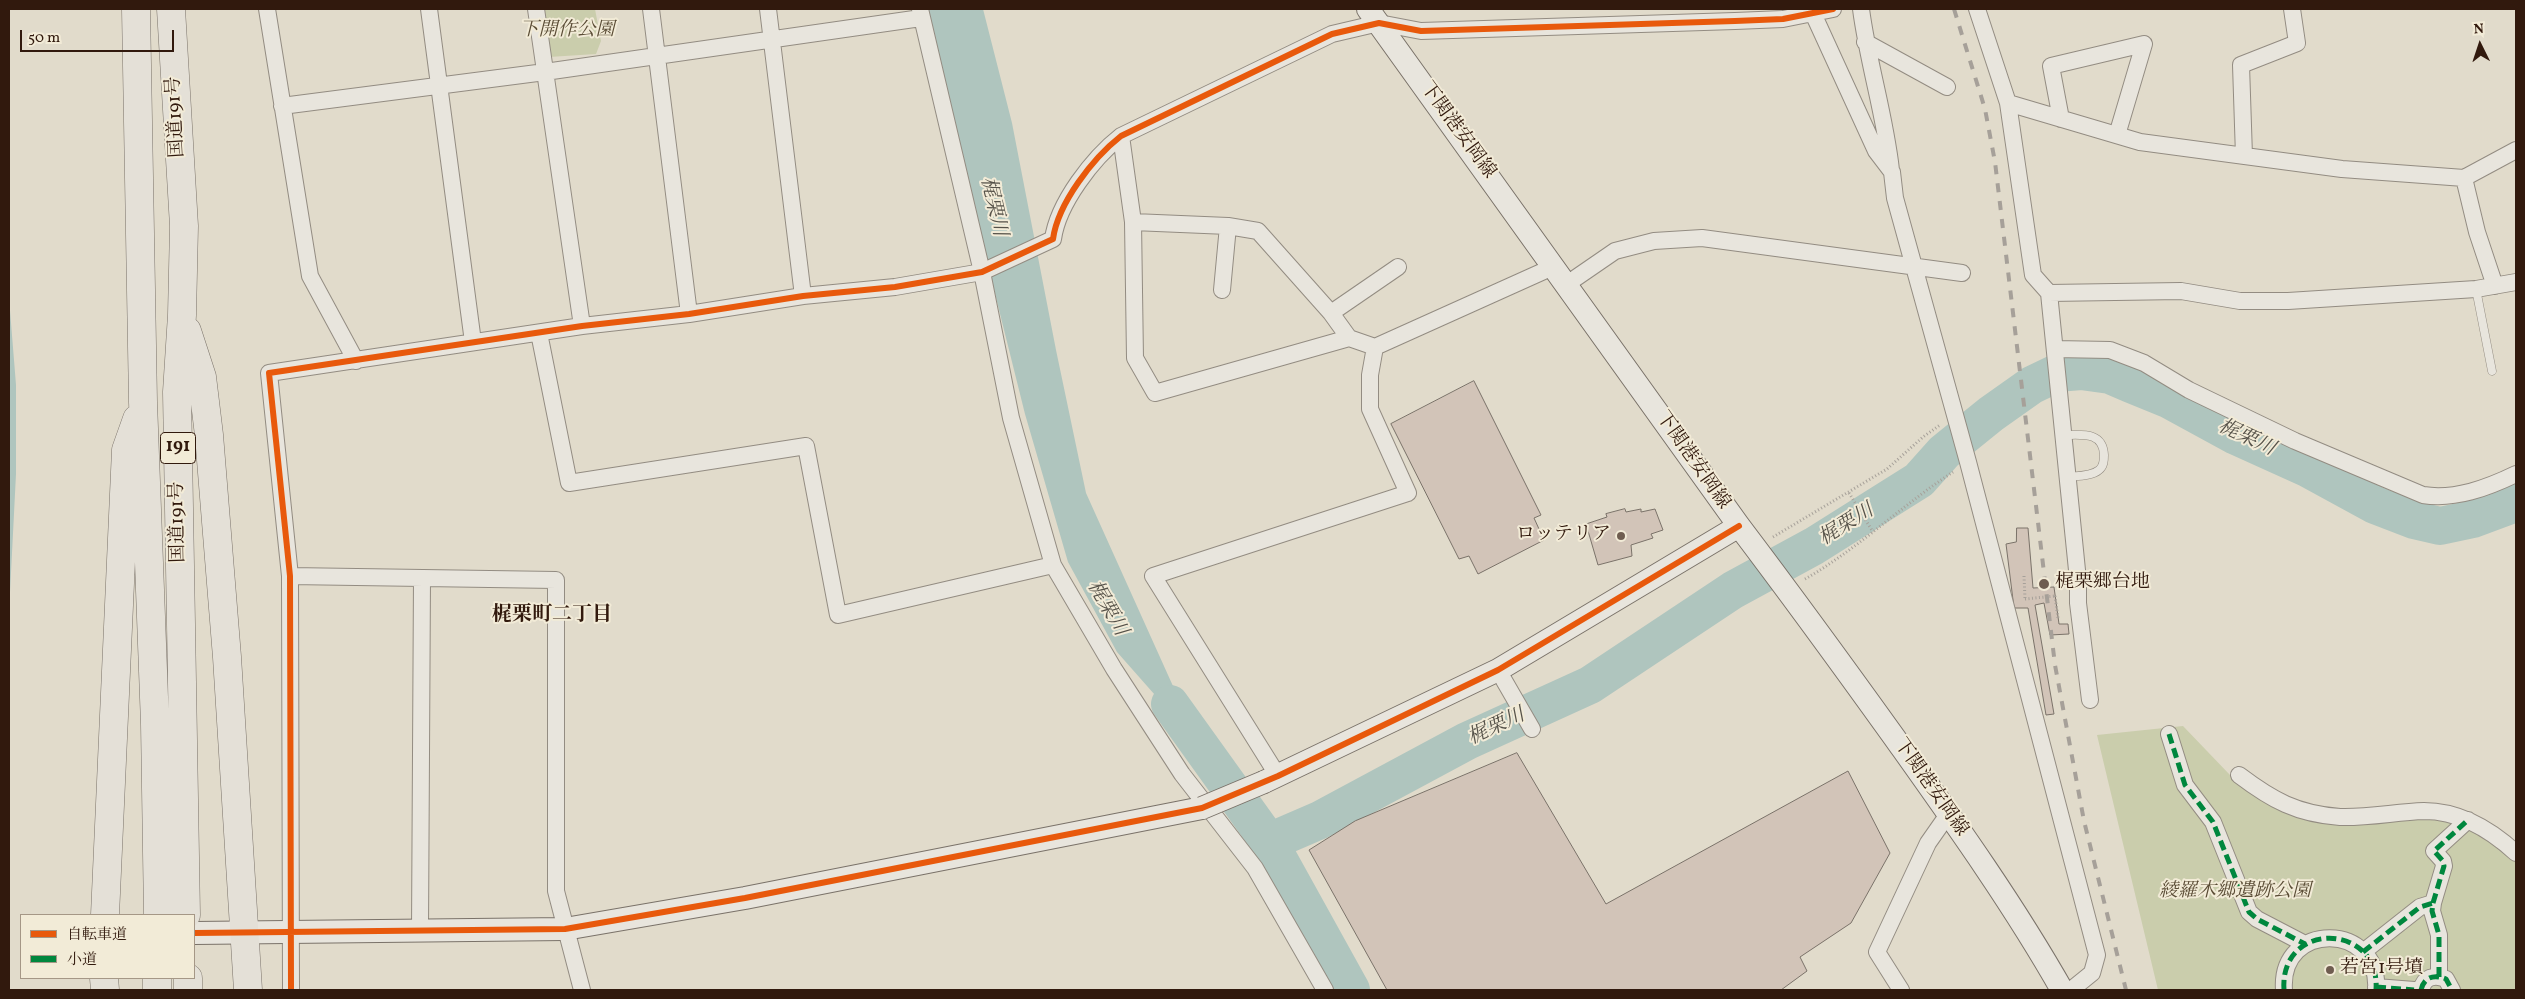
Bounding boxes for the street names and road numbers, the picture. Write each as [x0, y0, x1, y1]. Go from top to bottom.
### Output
street label: 国道191号 [163, 76, 191, 158]
street label: 下関港安岡線 [1414, 78, 1500, 184]
street label: 下関港安岡線 [1650, 408, 1734, 514]
road number: 191 [160, 432, 196, 463]
street label: 国道191号 [167, 481, 191, 563]
street label: 下関港安岡線 [1888, 735, 1972, 841]

